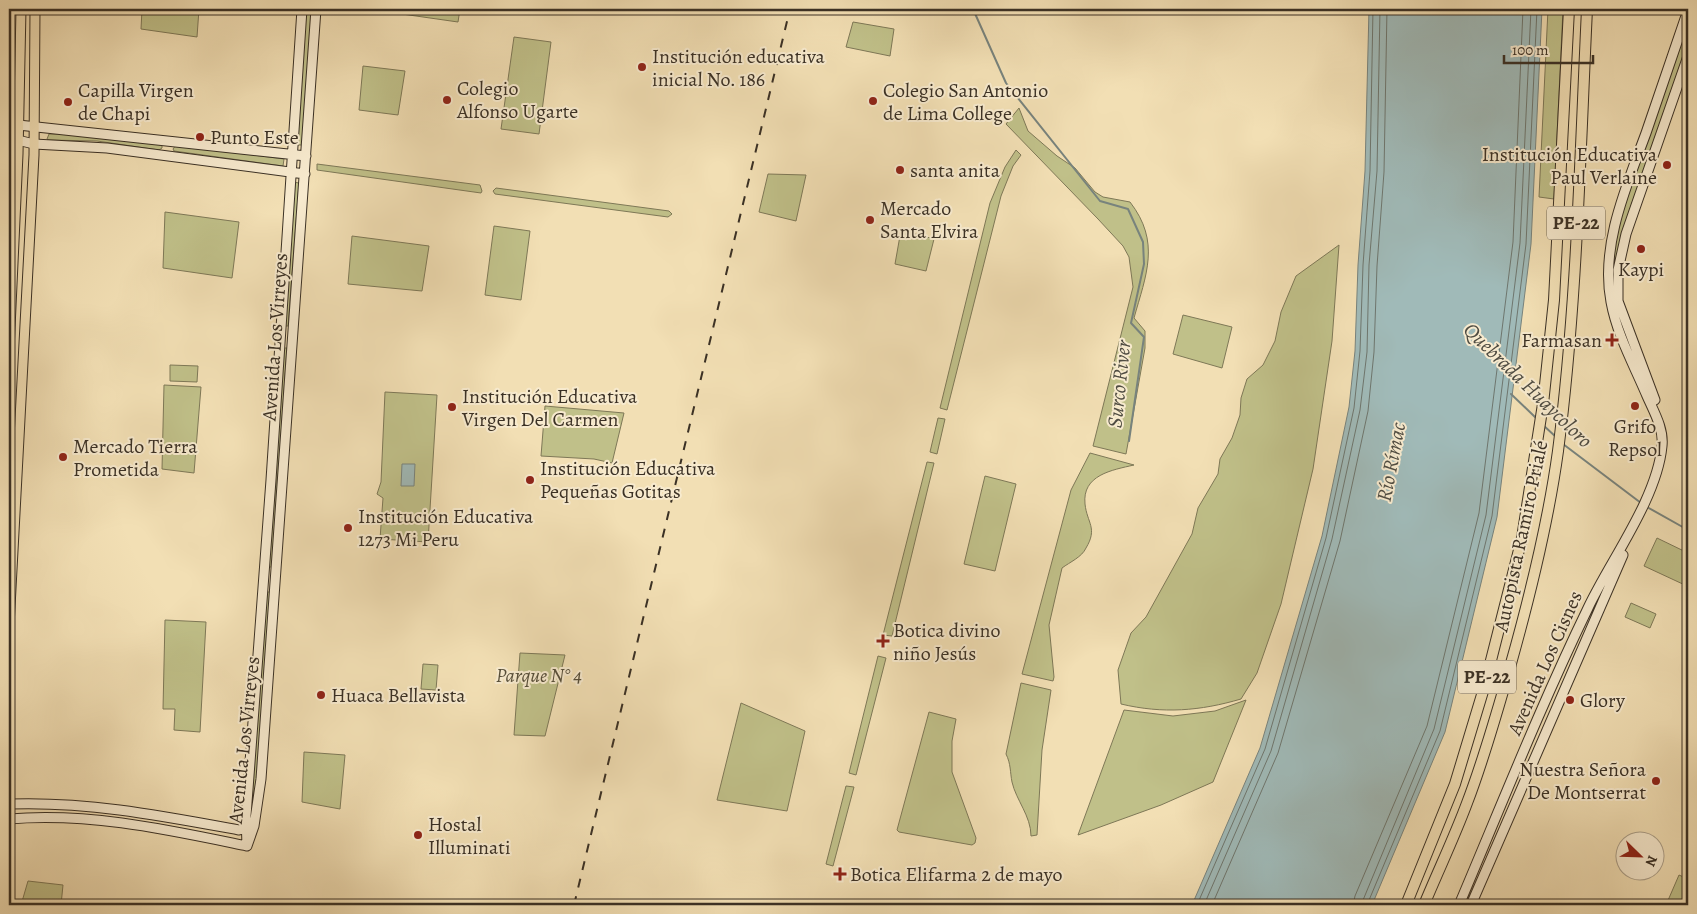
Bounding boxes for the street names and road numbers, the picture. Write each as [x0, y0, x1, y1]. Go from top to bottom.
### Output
road number: PE-22 [1547, 207, 1605, 240]
street label: Avenida Los Virreyes [256, 252, 294, 423]
street label: Autopista Ramiro Prialé [1487, 438, 1554, 635]
street label: Avenida Los Cisnes [1501, 587, 1589, 740]
street label: Avenida Los Virreyes [222, 655, 266, 826]
road number: PE-22 [1458, 660, 1516, 694]

